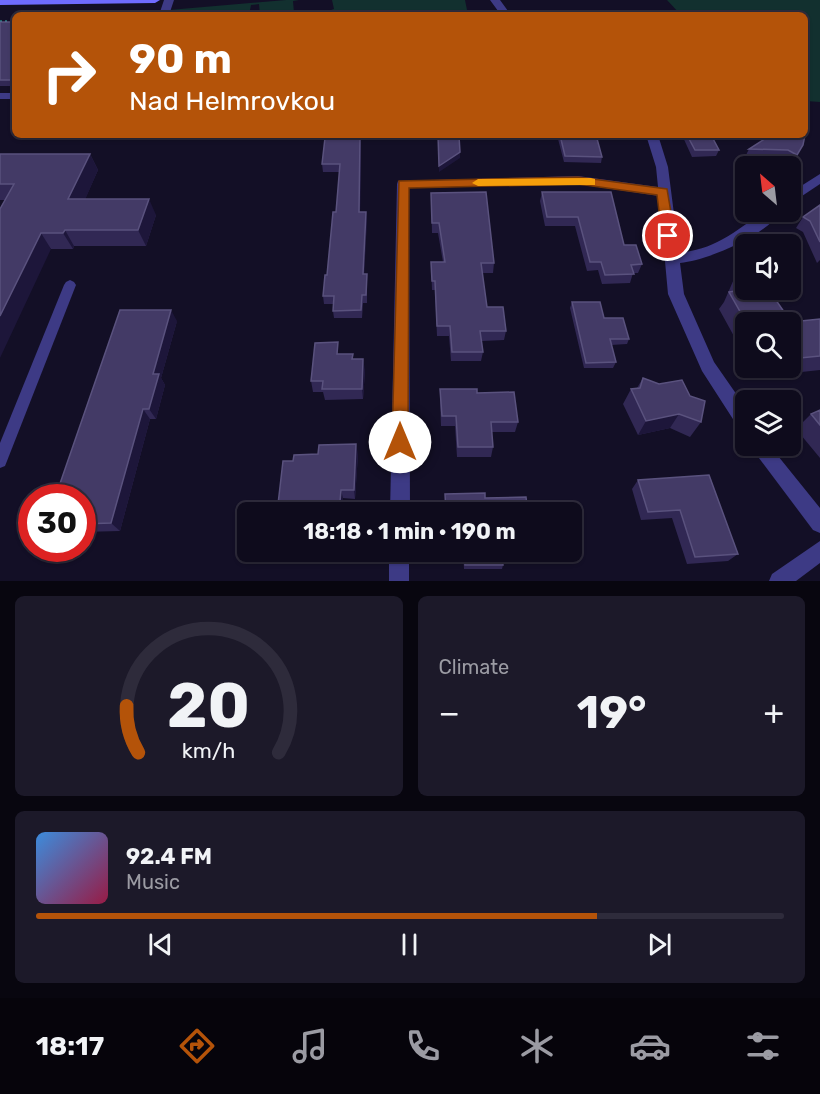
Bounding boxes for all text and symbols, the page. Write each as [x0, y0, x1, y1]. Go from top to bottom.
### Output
text: 90 m [129, 34, 232, 84]
icon: right [30, 36, 108, 114]
text: Nad Helmrovkou [129, 85, 335, 117]
north arrow [735, 156, 801, 222]
map controls [735, 156, 801, 456]
pin [642, 210, 693, 261]
icon: arrive [651, 219, 684, 252]
button: sound [735, 234, 801, 300]
button: search [735, 312, 801, 378]
button: layers [735, 390, 801, 456]
position arrow [368, 410, 432, 474]
speed limit sign: 30 [18, 484, 96, 562]
text: 18:18 · 1 min · 190 m [303, 518, 516, 545]
text: Climate [439, 655, 509, 679]
text: 20 [167, 669, 250, 743]
text: 19° [577, 686, 647, 739]
text: − [439, 693, 460, 732]
text: + [763, 693, 784, 732]
text: km/h [182, 738, 236, 763]
text: 92.4 FM [126, 843, 212, 870]
text: Music [126, 870, 180, 894]
icon: previous [144, 928, 177, 961]
icon: pause [393, 928, 426, 961]
icon: next [643, 928, 676, 961]
icon: directions [176, 1025, 218, 1067]
icon: music [289, 1025, 331, 1067]
icon: phone [402, 1025, 444, 1067]
icon: climate [516, 1025, 558, 1067]
icon: car [629, 1025, 671, 1067]
icon: filters [742, 1025, 784, 1067]
text: 18:17 [36, 1030, 104, 1062]

